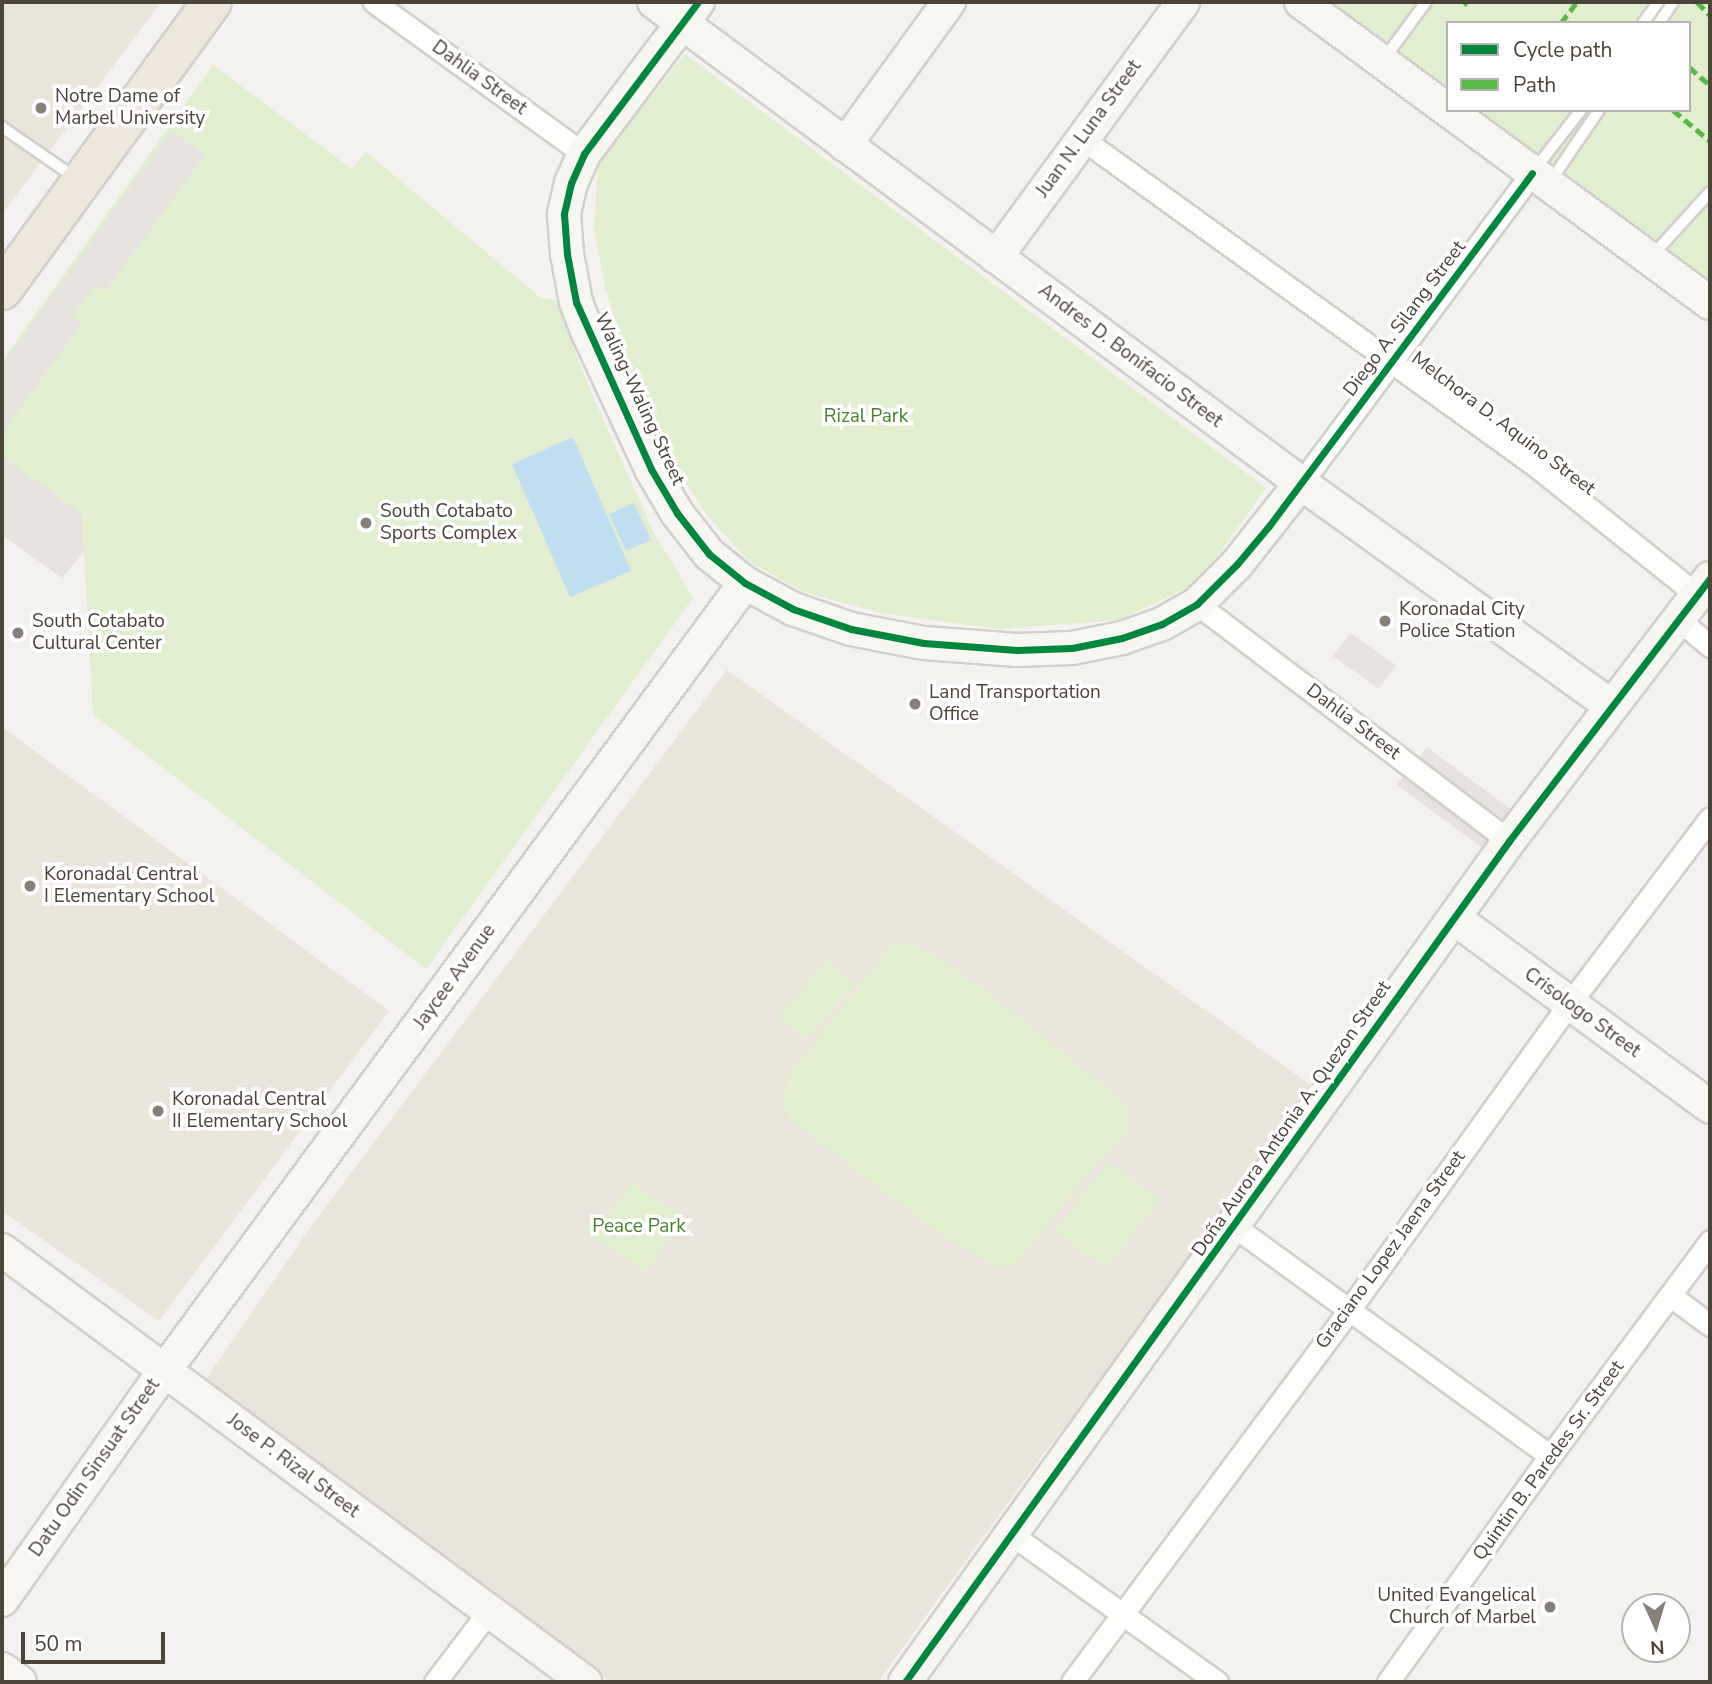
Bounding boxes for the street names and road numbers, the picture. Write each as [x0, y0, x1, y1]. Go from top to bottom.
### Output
street label: Dahlia Street [427, 36, 531, 120]
street label: Juan N. Luna Street [1032, 56, 1146, 202]
street label: Diego A. Silang Street [1339, 237, 1471, 401]
street label: Andres D. Bonifacio Street [1033, 279, 1227, 433]
street label: Waling-Waling Street [589, 309, 689, 489]
street label: Melchora D. Aquino Street [1407, 347, 1599, 501]
street label: Dahlia Street [1302, 679, 1404, 765]
street label: Jaycee Avenue [409, 920, 501, 1034]
street label: Crisologo Street [1519, 963, 1645, 1063]
street label: Doña Aurora Antonia A. Quezon Street [1188, 977, 1396, 1261]
street label: Graciano Lopez Jaena Street [1311, 1146, 1471, 1354]
street label: Quintin B. Paredes Sr. Street [1469, 1356, 1629, 1566]
street label: Datu Odin Sinsuat Street [25, 1375, 165, 1561]
street label: Jose P. Rizal Street [223, 1409, 363, 1523]

